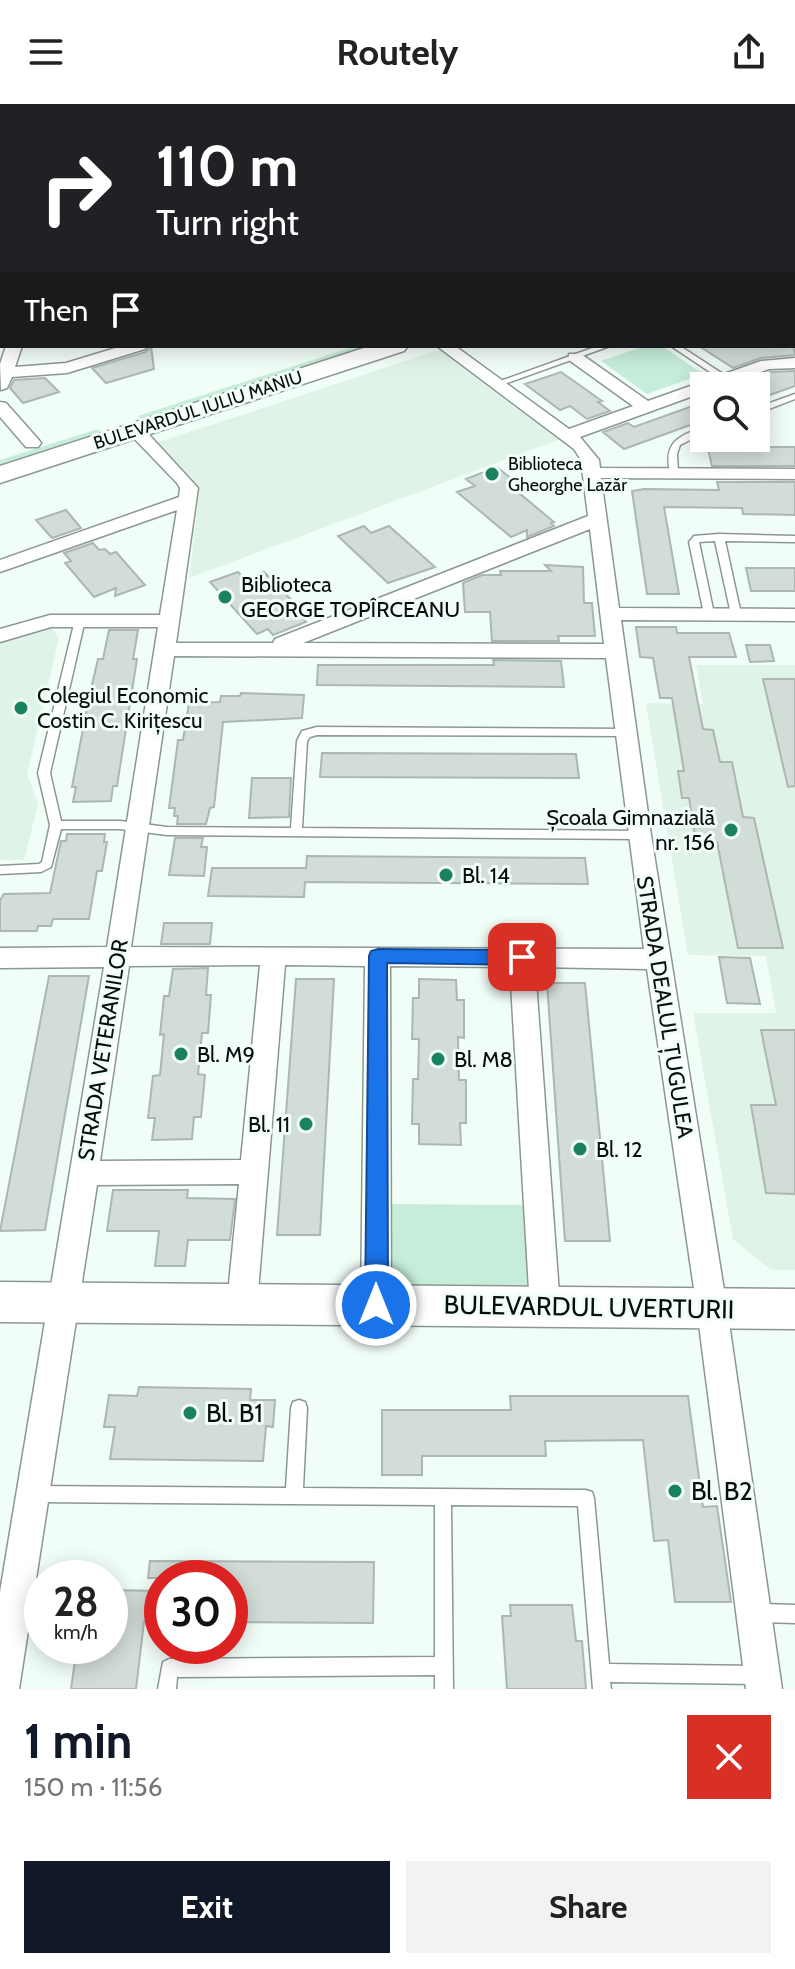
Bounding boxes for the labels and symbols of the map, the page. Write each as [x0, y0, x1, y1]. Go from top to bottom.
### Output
street label: BULEVARDUL IULIU MANIU [91, 366, 305, 454]
place label: Biblioteca Gheorghe Lazăr [508, 453, 627, 496]
marker: Biblioteca Gheorghe Lazăr [483, 465, 501, 483]
place label: Biblioteca GEORGE TOPÎRCEANU [241, 571, 460, 623]
marker: Biblioteca GEORGE TOPÎRCEANU [216, 588, 234, 606]
place label: Colegiul Economic Costin C. Kirițescu [37, 682, 209, 735]
marker: Colegiul Economic Costin C. Kirițescu [12, 699, 30, 717]
place label: Școala Gimnazială nr. 156 [546, 804, 715, 856]
marker: Școala Gimnazială nr. 156 [722, 821, 740, 839]
place label: Bl. 14 [462, 862, 510, 889]
marker: Bl. 14 [437, 866, 455, 884]
street label: STRADA DEALUL ȚUGULEA [630, 874, 699, 1141]
pin [488, 923, 556, 991]
street label: STRADA VETERANILOR [72, 937, 134, 1163]
place label: Bl. M9 [197, 1041, 255, 1068]
marker: Bl. M9 [172, 1045, 190, 1063]
place label: Bl. M8 [454, 1046, 513, 1073]
marker: Bl. M8 [429, 1050, 447, 1068]
place label: Bl. 11 [248, 1111, 290, 1138]
marker: Bl. 11 [297, 1115, 315, 1133]
place label: Bl. 12 [596, 1136, 642, 1163]
marker: Bl. 12 [571, 1140, 589, 1158]
position arrow [334, 1263, 418, 1347]
street label: BULEVARDUL UVERTURII [443, 1288, 735, 1326]
place label: Bl. B1 [206, 1397, 263, 1429]
marker: Bl. B1 [181, 1404, 199, 1422]
place label: Bl. B2 [691, 1475, 753, 1507]
marker: Bl. B2 [666, 1482, 684, 1500]
speed limit sign: 30 [144, 1560, 248, 1664]

